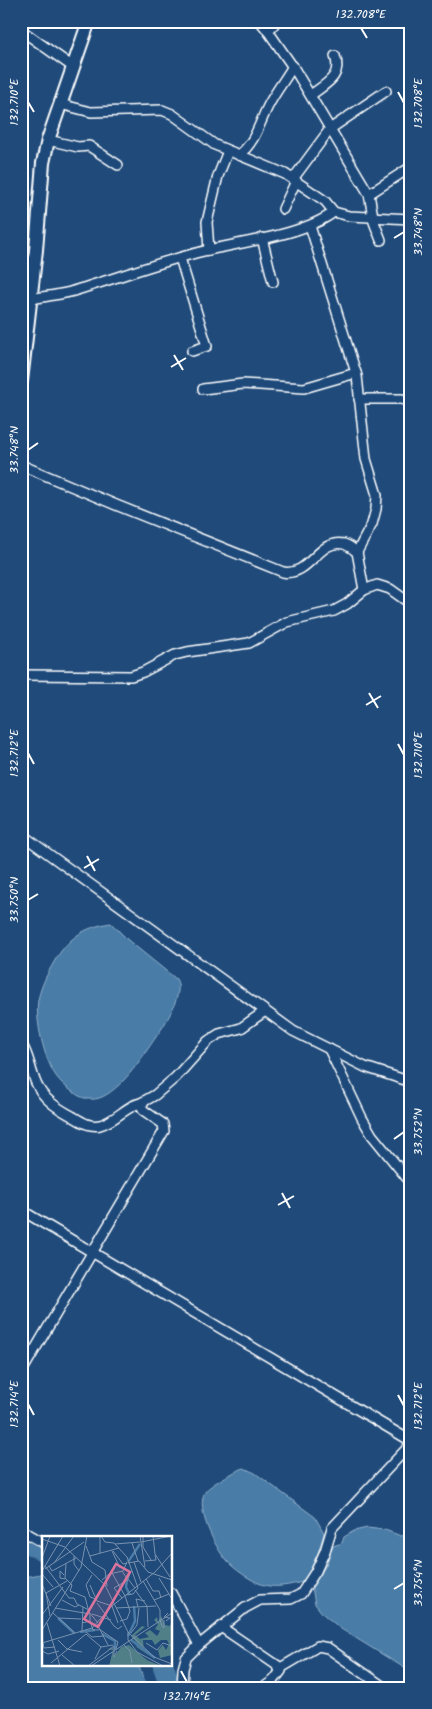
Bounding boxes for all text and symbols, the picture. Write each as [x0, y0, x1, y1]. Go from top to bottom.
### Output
text: 132.708°E [336, 5, 387, 24]
text: 132.708°E [409, 77, 428, 128]
text: 132.710°E [5, 78, 24, 125]
text: 33.748°N [409, 208, 428, 256]
text: 33.748°N [5, 426, 24, 474]
text: 132.712°E [5, 728, 24, 777]
text: 132.710°E [409, 731, 428, 778]
text: 33.750°N [5, 877, 24, 923]
text: 33.752°N [409, 1108, 428, 1156]
text: 132.714°E [5, 1379, 24, 1428]
text: 132.712°E [409, 1381, 428, 1430]
inset map [42, 1536, 172, 1666]
text: 33.754°N [409, 1559, 428, 1607]
text: 132.714°E [163, 1687, 212, 1706]

